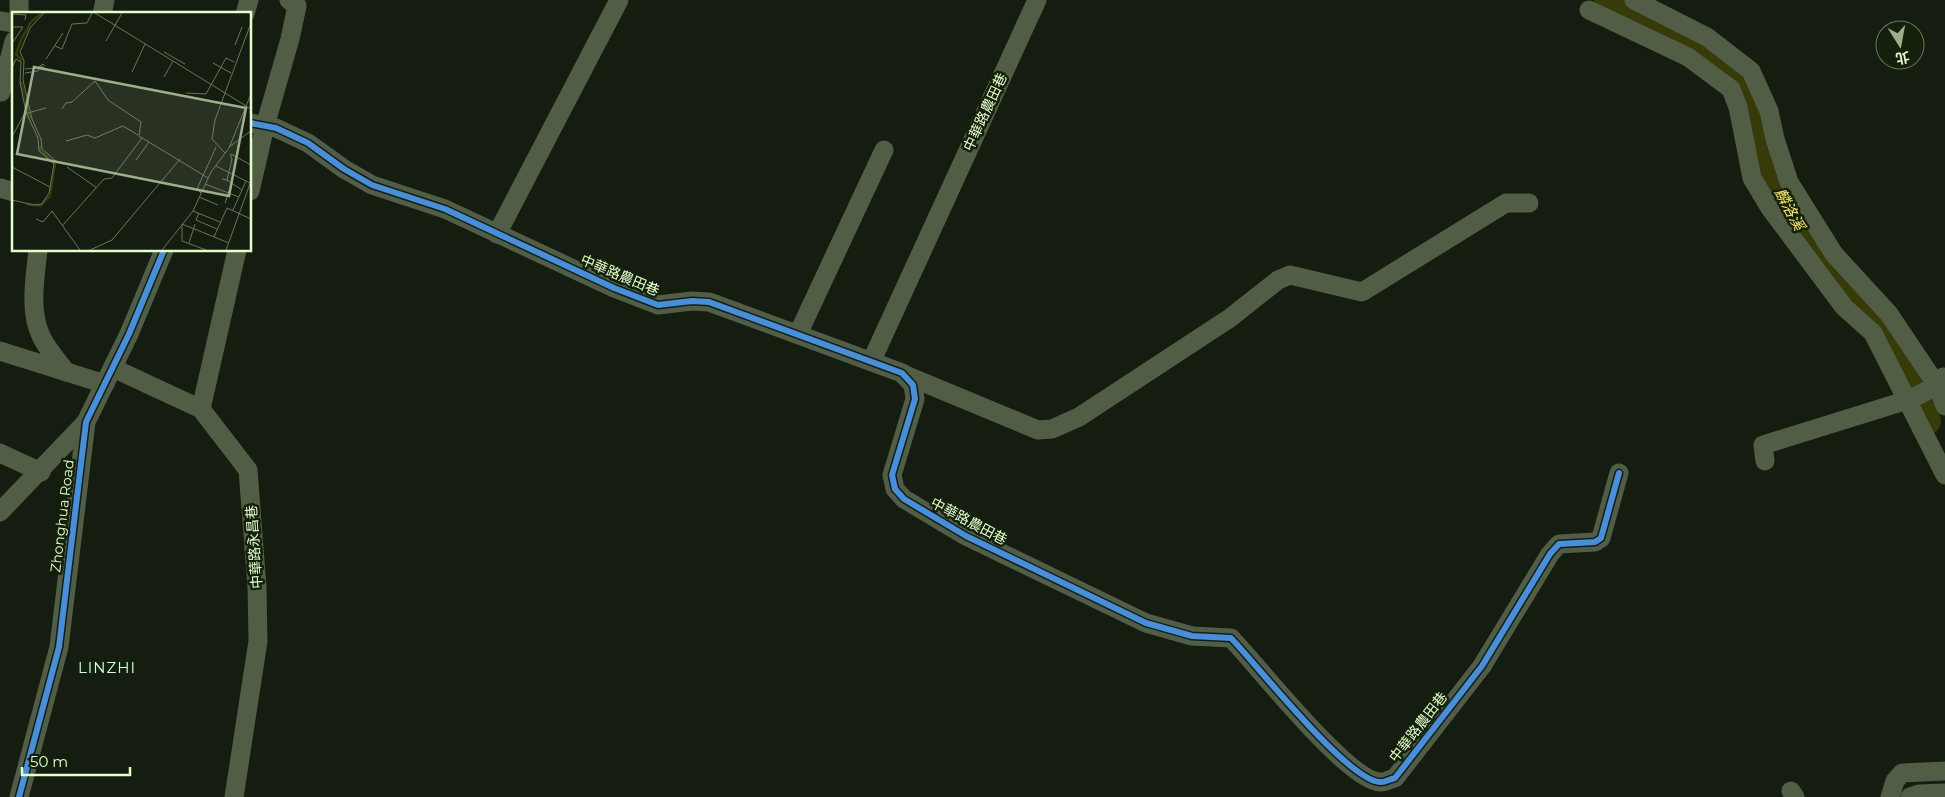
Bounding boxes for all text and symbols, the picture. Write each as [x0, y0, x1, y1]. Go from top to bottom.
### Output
inset map [12, 12, 251, 251]
north arrow [1875, 20, 1925, 70]
text: 北 [1894, 48, 1911, 68]
street label: 中華路農田巷 [959, 70, 1011, 154]
water label: 麟洛溪 [1771, 185, 1810, 235]
street label: 中華路農田巷 [578, 250, 662, 300]
street label: Zhonghua Road [46, 458, 78, 574]
street label: 中華路農田巷 [928, 493, 1010, 549]
street label: 中華路永昌巷 [242, 504, 266, 590]
district label: LINZHI [78, 658, 136, 677]
street label: 中華路農田巷 [1385, 688, 1451, 766]
scale bar [22, 744, 130, 776]
text: 50 m [30, 752, 68, 771]

